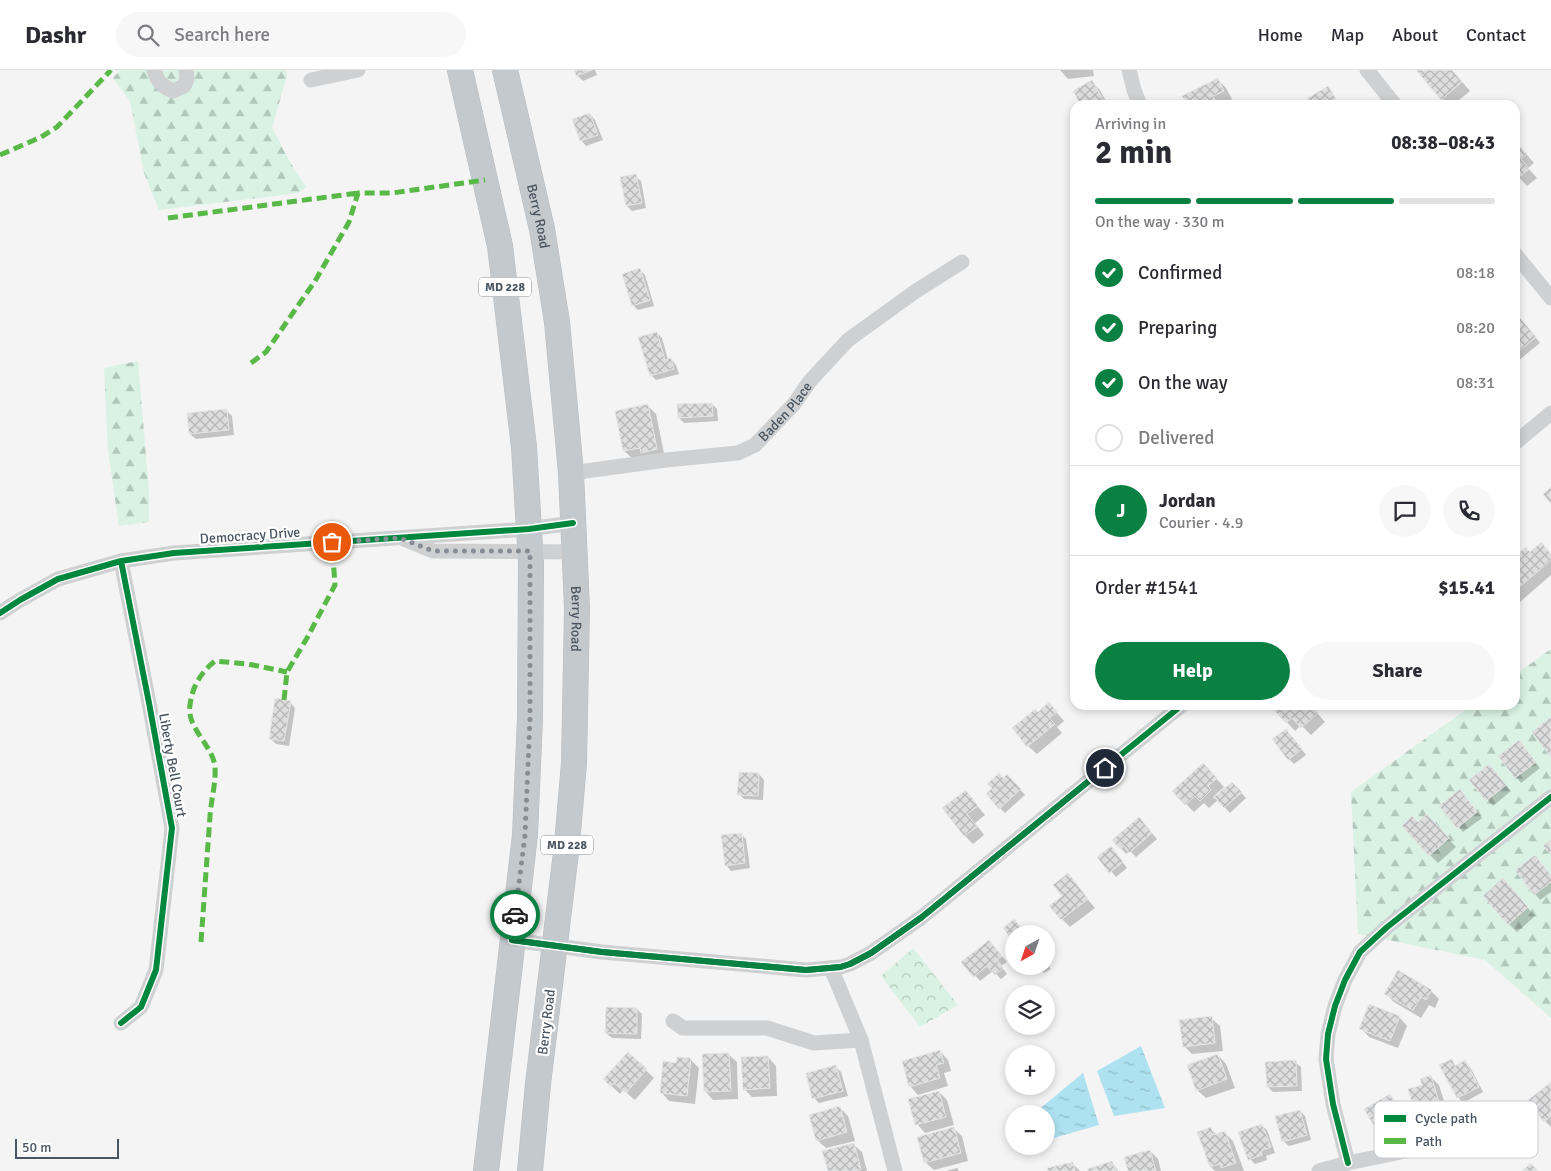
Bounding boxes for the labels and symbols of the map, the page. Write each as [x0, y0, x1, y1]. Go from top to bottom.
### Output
street label: Berry Road [523, 182, 553, 250]
road number: MD 228 [479, 278, 531, 296]
street label: Baden Place [755, 379, 816, 445]
pin [311, 521, 353, 563]
street label: Democracy Drive [199, 524, 301, 547]
street label: Berry Road [567, 586, 585, 652]
street label: Liberty Bell Court [155, 712, 190, 819]
pin [1084, 747, 1126, 789]
road number: MD 228 [541, 836, 593, 854]
courier [490, 890, 540, 940]
north arrow [1005, 925, 1055, 975]
street label: Berry Road [534, 988, 559, 1056]
legend [1374, 1101, 1538, 1158]
text: Cycle path [1415, 1110, 1477, 1127]
text: Path [1415, 1133, 1442, 1150]
scale bar [15, 1136, 119, 1159]

